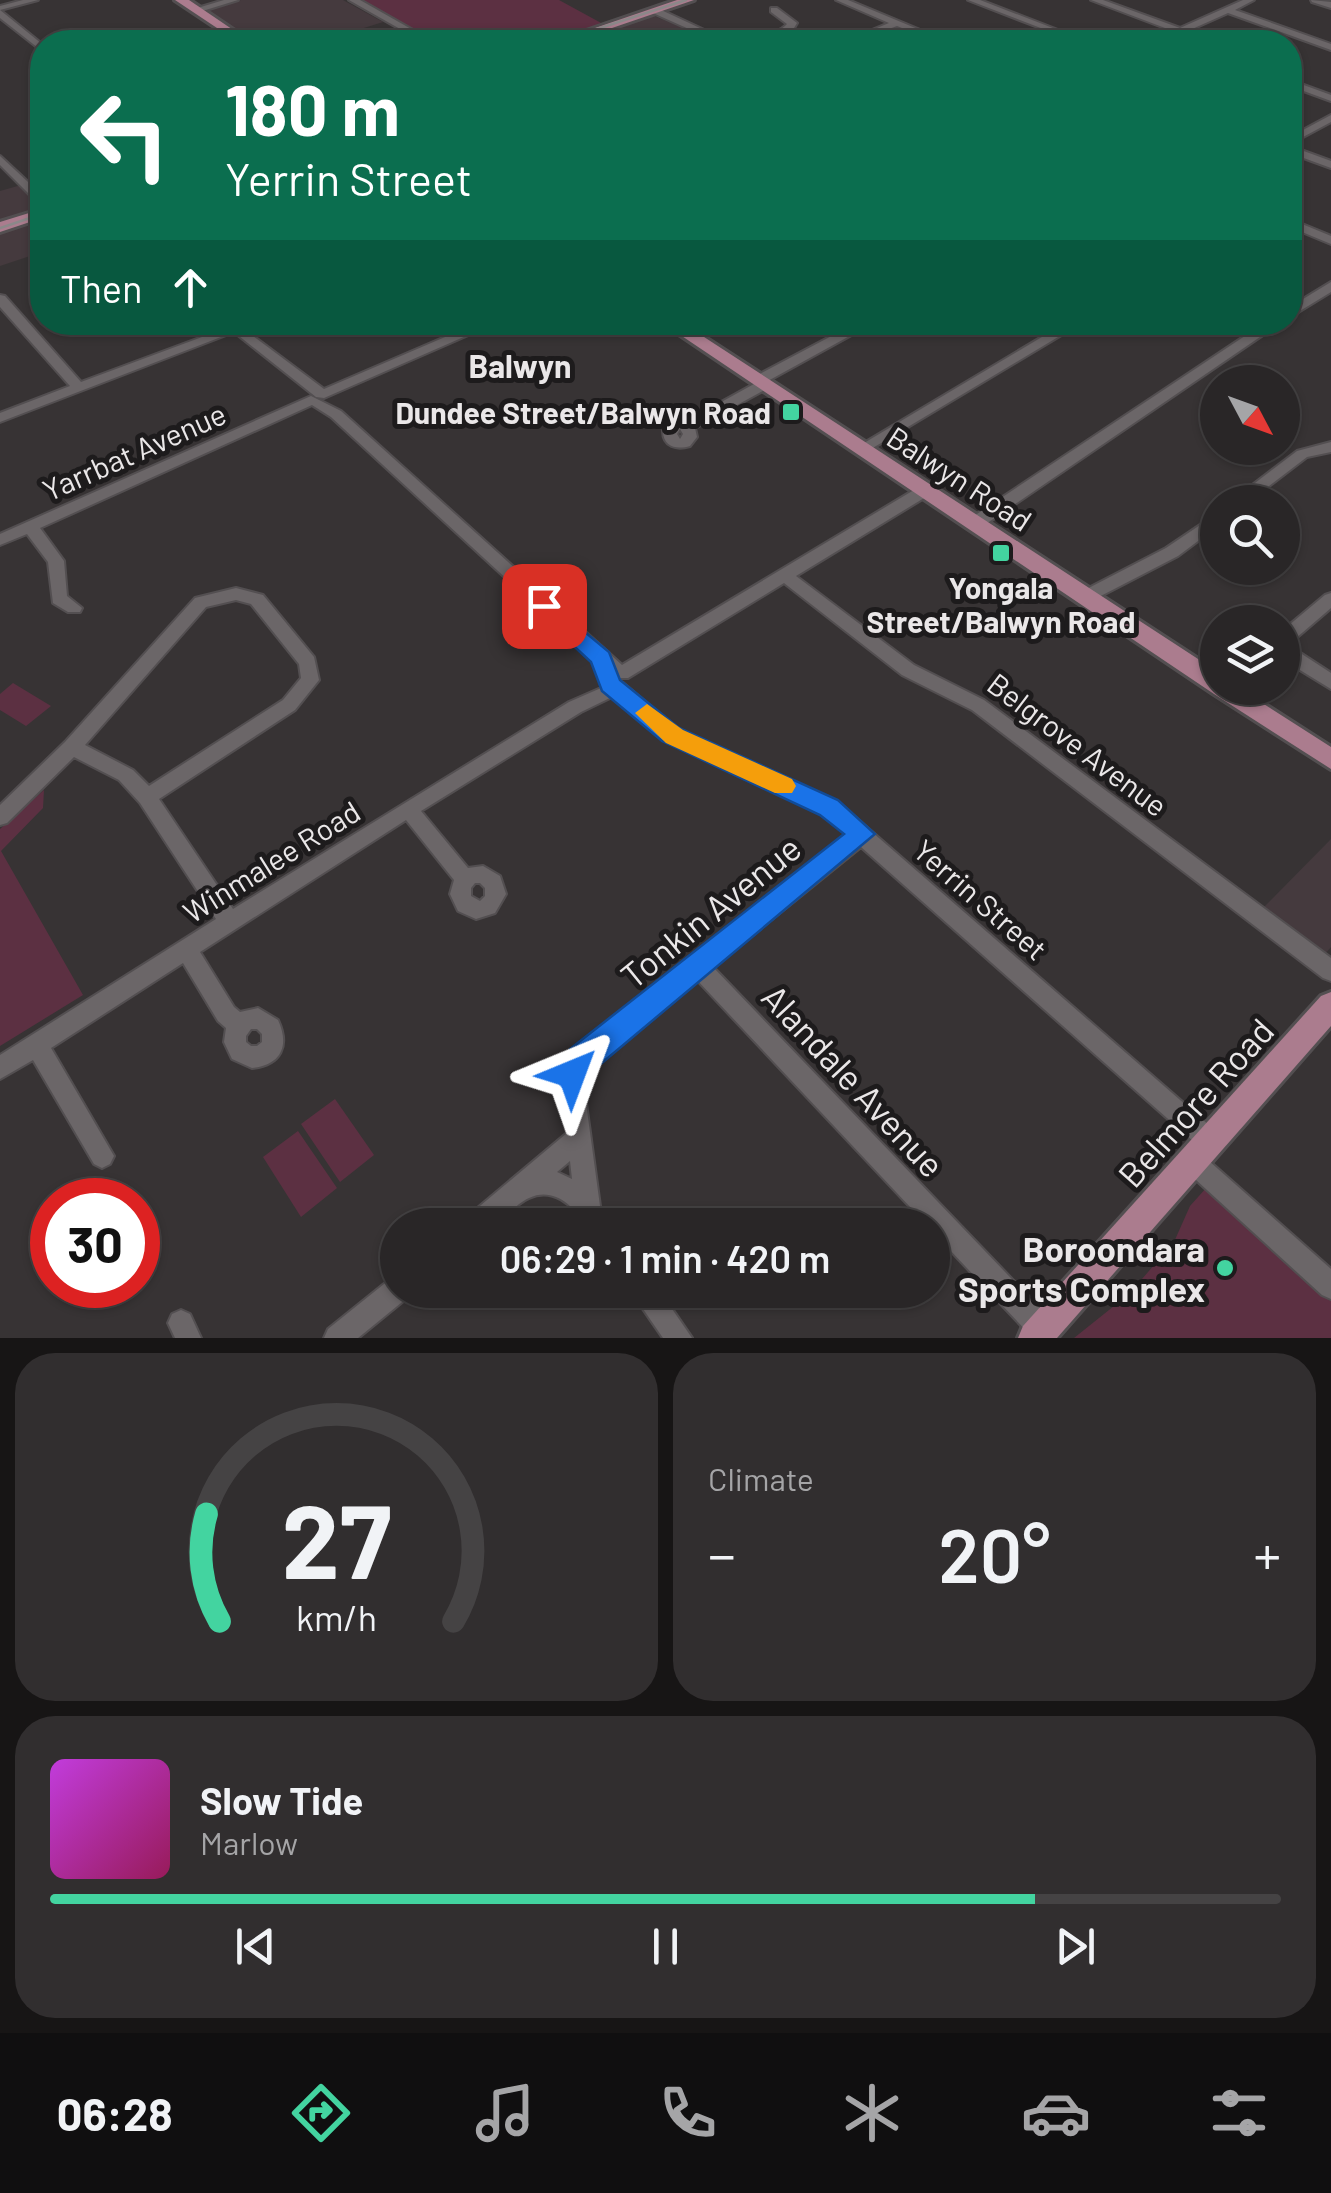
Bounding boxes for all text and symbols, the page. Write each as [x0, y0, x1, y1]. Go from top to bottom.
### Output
text: 180 m [225, 66, 400, 150]
icon: left [60, 70, 190, 200]
text: Yerrin Street [225, 151, 472, 205]
icon: ahead [163, 260, 218, 315]
text: Then [60, 265, 143, 311]
district label: Balwyn [468, 346, 572, 384]
north arrow [1200, 365, 1300, 465]
map controls [1200, 365, 1300, 705]
place label: Dundee Street/Balwyn Road [395, 394, 771, 430]
street label: Yarrbat Avenue [37, 395, 231, 507]
marker: Dundee Street/Balwyn Road [780, 401, 802, 423]
street label: Balwyn Road [881, 418, 1039, 538]
button: search [1200, 485, 1300, 585]
marker: Yongala Street/Balwyn Road [990, 542, 1012, 564]
pin [502, 564, 587, 649]
place label: Yongala Street/Balwyn Road [867, 569, 1135, 639]
icon: arrive [517, 579, 572, 634]
button: layers [1200, 605, 1300, 705]
street label: Belgrove Avenue [981, 665, 1175, 823]
street label: Winmalee Road [176, 792, 366, 930]
street label: Tonkin Avenue [612, 826, 808, 996]
street label: Yerrin Street [907, 831, 1055, 967]
street label: Alandale Avenue [754, 975, 954, 1185]
street label: Belmore Road [1108, 1009, 1282, 1195]
position arrow [520, 1022, 624, 1126]
speed limit sign: 30 [30, 1178, 160, 1308]
place label: Boroondara Sports Complex [958, 1227, 1205, 1309]
text: 06:29 · 1 min · 420 m [500, 1235, 830, 1281]
marker: Boroondara Sports Complex [1214, 1257, 1236, 1279]
text: Climate [708, 1459, 814, 1497]
text: 27 [282, 1475, 391, 1600]
text: 20° [938, 1508, 1051, 1598]
text: − [708, 1520, 736, 1586]
text: + [1253, 1520, 1281, 1586]
text: km/h [296, 1595, 377, 1638]
text: Slow Tide [200, 1777, 363, 1823]
text: Marlow [200, 1823, 298, 1861]
icon: previous [228, 1919, 283, 1974]
icon: pause [638, 1919, 693, 1974]
icon: next [1048, 1919, 1103, 1974]
icon: directions [286, 2078, 356, 2148]
icon: music [470, 2078, 540, 2148]
icon: phone [653, 2078, 723, 2148]
icon: climate [837, 2078, 907, 2148]
icon: car [1021, 2078, 1091, 2148]
icon: filters [1204, 2078, 1274, 2148]
text: 06:28 [57, 2086, 173, 2140]

